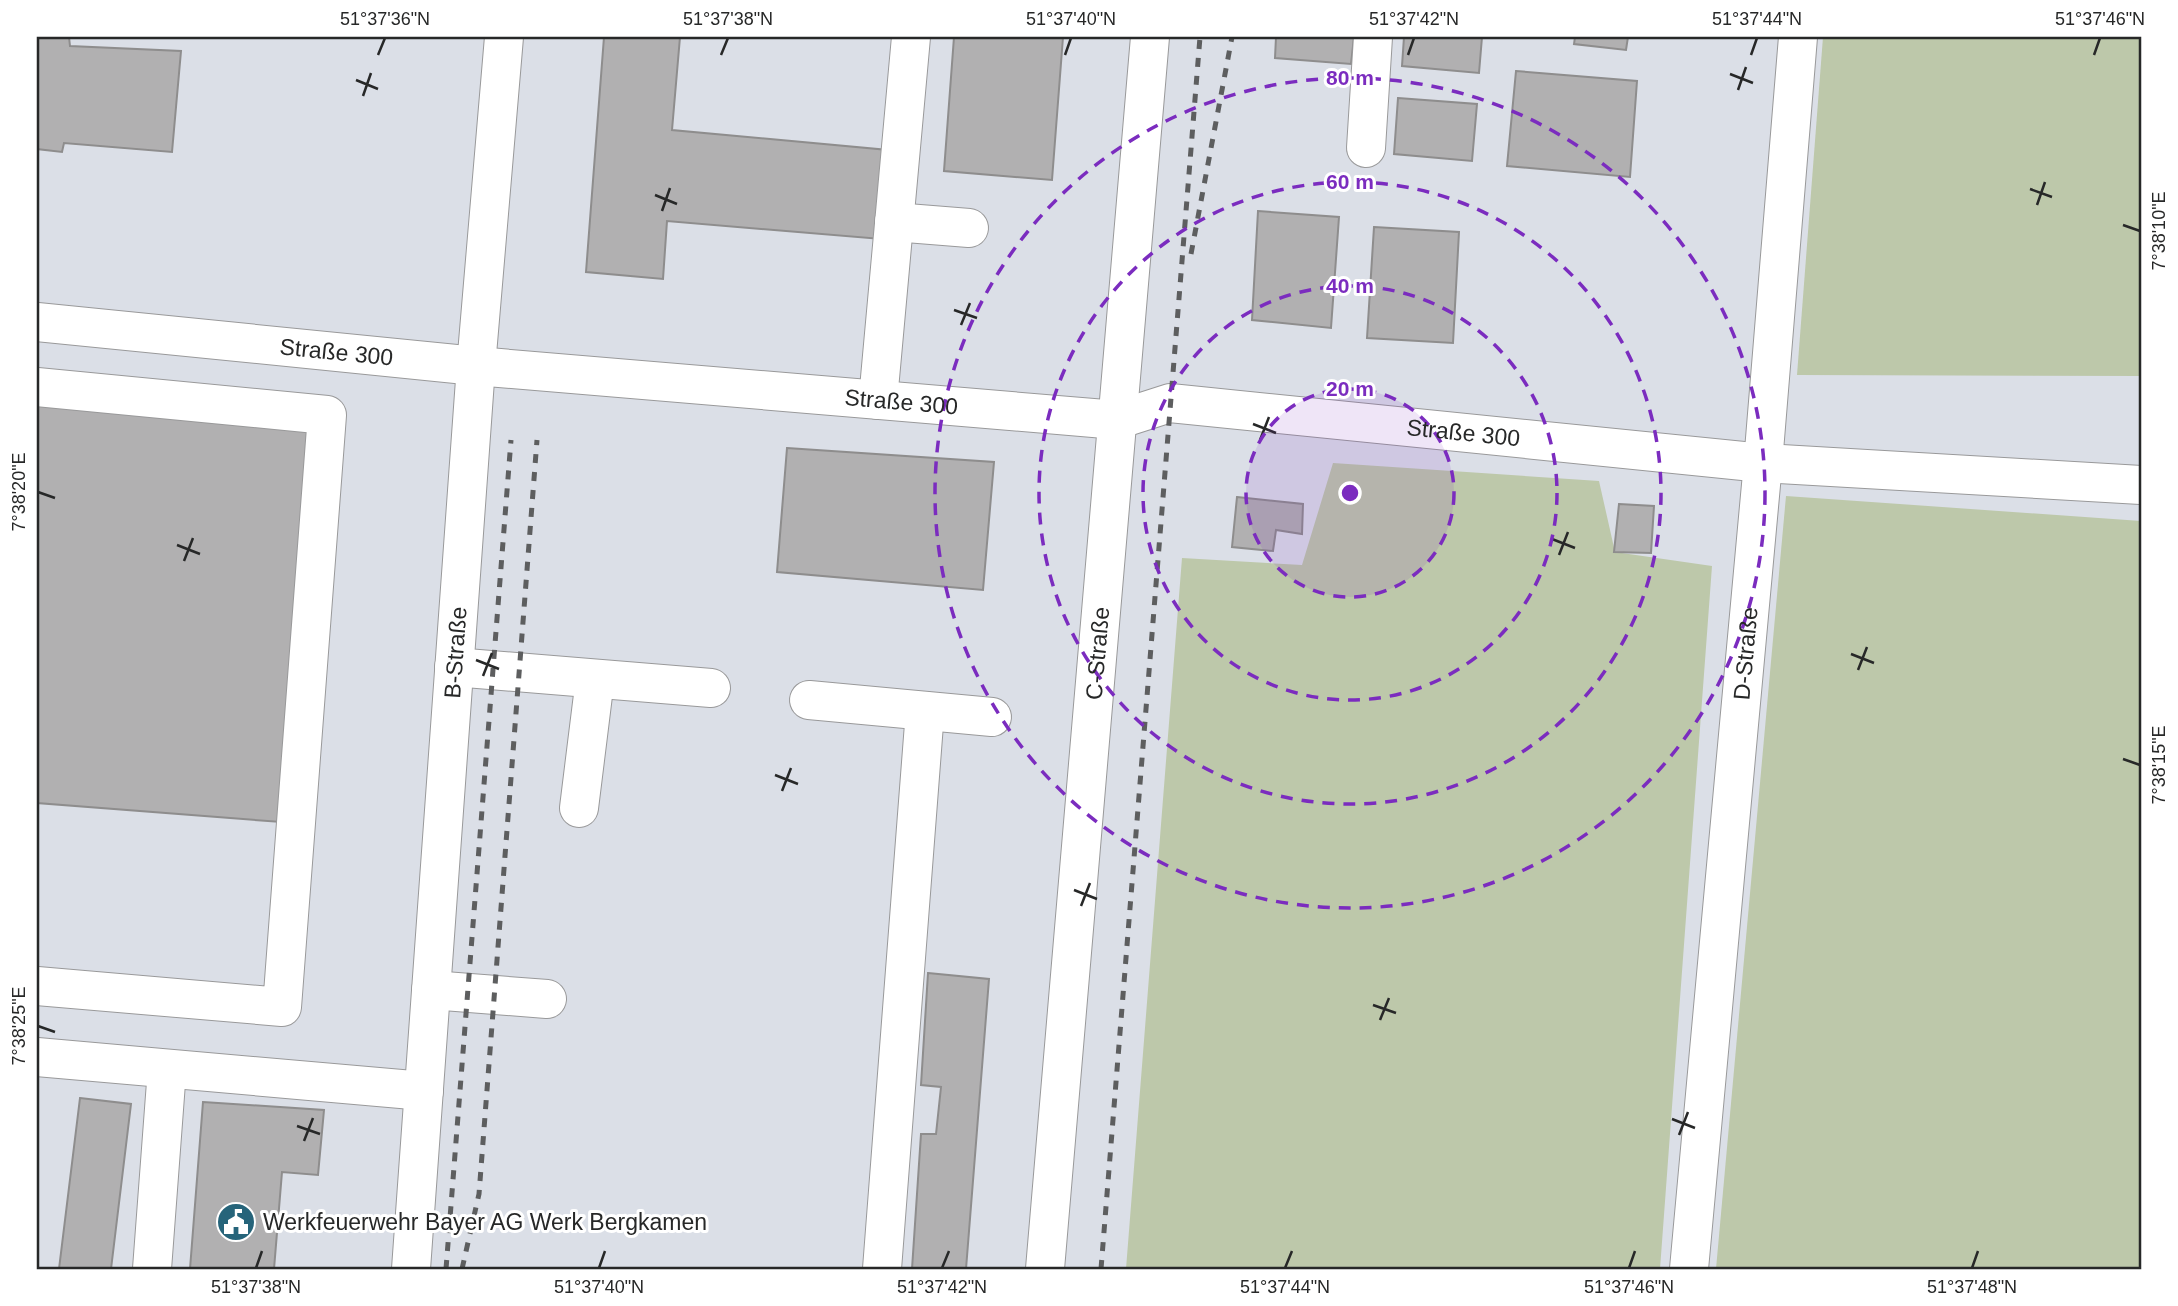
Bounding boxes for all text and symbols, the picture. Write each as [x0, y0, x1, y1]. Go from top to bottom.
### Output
text: 51°37'36"N [340, 9, 430, 29]
text: 51°37'38"N [683, 9, 773, 29]
text: 51°37'40"N [1026, 9, 1116, 29]
text: 51°37'42"N [1369, 9, 1459, 29]
text: 51°37'44"N [1712, 9, 1802, 29]
text: 51°37'46"N [2055, 9, 2145, 29]
text: 80 m [1326, 66, 1374, 89]
text: 60 m [1326, 170, 1374, 193]
text: 7°38'10"E [2149, 191, 2169, 271]
text: 40 m [1326, 274, 1374, 297]
street label: Straße 300 [279, 333, 394, 371]
text: 20 m [1326, 377, 1374, 400]
street label: Straße 300 [843, 384, 959, 420]
street label: Straße 300 [1405, 414, 1521, 451]
text: 7°38'20"E [9, 452, 29, 532]
centre of rings [1338, 481, 1362, 505]
street label: B-Straße [439, 606, 472, 699]
street label: C-Straße [1081, 606, 1114, 701]
street label: D-Straße [1728, 606, 1763, 701]
text: 7°38'15"E [2149, 725, 2169, 805]
text: 7°38'25"E [9, 986, 29, 1066]
public building icon: Werkfeuerwehr Bayer AG Werk Bergkamen [215, 1201, 257, 1243]
place label: Werkfeuerwehr Bayer AG Werk Bergkamen [263, 1209, 707, 1235]
text: 51°37'38"N [211, 1277, 301, 1297]
text: 51°37'40"N [554, 1277, 644, 1297]
text: 51°37'42"N [897, 1277, 987, 1297]
text: 51°37'44"N [1240, 1277, 1330, 1297]
text: 51°37'46"N [1584, 1277, 1674, 1297]
text: 51°37'48"N [1927, 1277, 2017, 1297]

